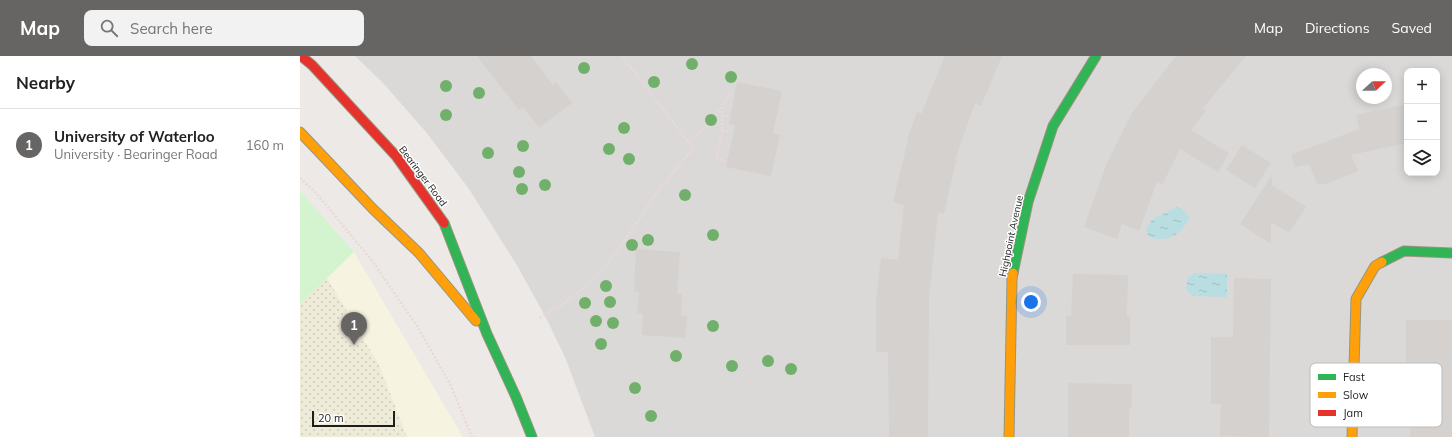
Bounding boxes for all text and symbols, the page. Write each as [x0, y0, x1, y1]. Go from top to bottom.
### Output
search box [84, 10, 364, 46]
text: Map [20, 16, 60, 40]
icon: search [98, 17, 120, 39]
text: Search here [130, 19, 213, 38]
text: Map [1254, 19, 1283, 37]
text: Directions [1305, 19, 1370, 37]
text: Saved [1392, 19, 1432, 37]
north arrow [1356, 68, 1392, 104]
map controls [1404, 68, 1440, 176]
button: + [1404, 68, 1440, 104]
text: Nearby [16, 72, 75, 93]
button: − [1404, 104, 1440, 140]
text: University of Waterloo [54, 127, 215, 146]
text: 1 [25, 137, 33, 153]
text: 160 m [246, 137, 284, 153]
button: layers [1404, 140, 1440, 176]
street label: Bearinger Road [396, 143, 450, 209]
text: University · Bearinger Road [54, 146, 218, 162]
street label: Highpoint Avenue [996, 194, 1026, 278]
your location [1021, 292, 1041, 312]
pin: 1 [341, 312, 367, 345]
legend [1310, 363, 1442, 427]
text: Fast [1343, 370, 1365, 384]
text: Slow [1343, 388, 1369, 402]
text: Jam [1343, 406, 1363, 420]
scale bar [312, 409, 395, 428]
text: 20 m [318, 411, 344, 425]

